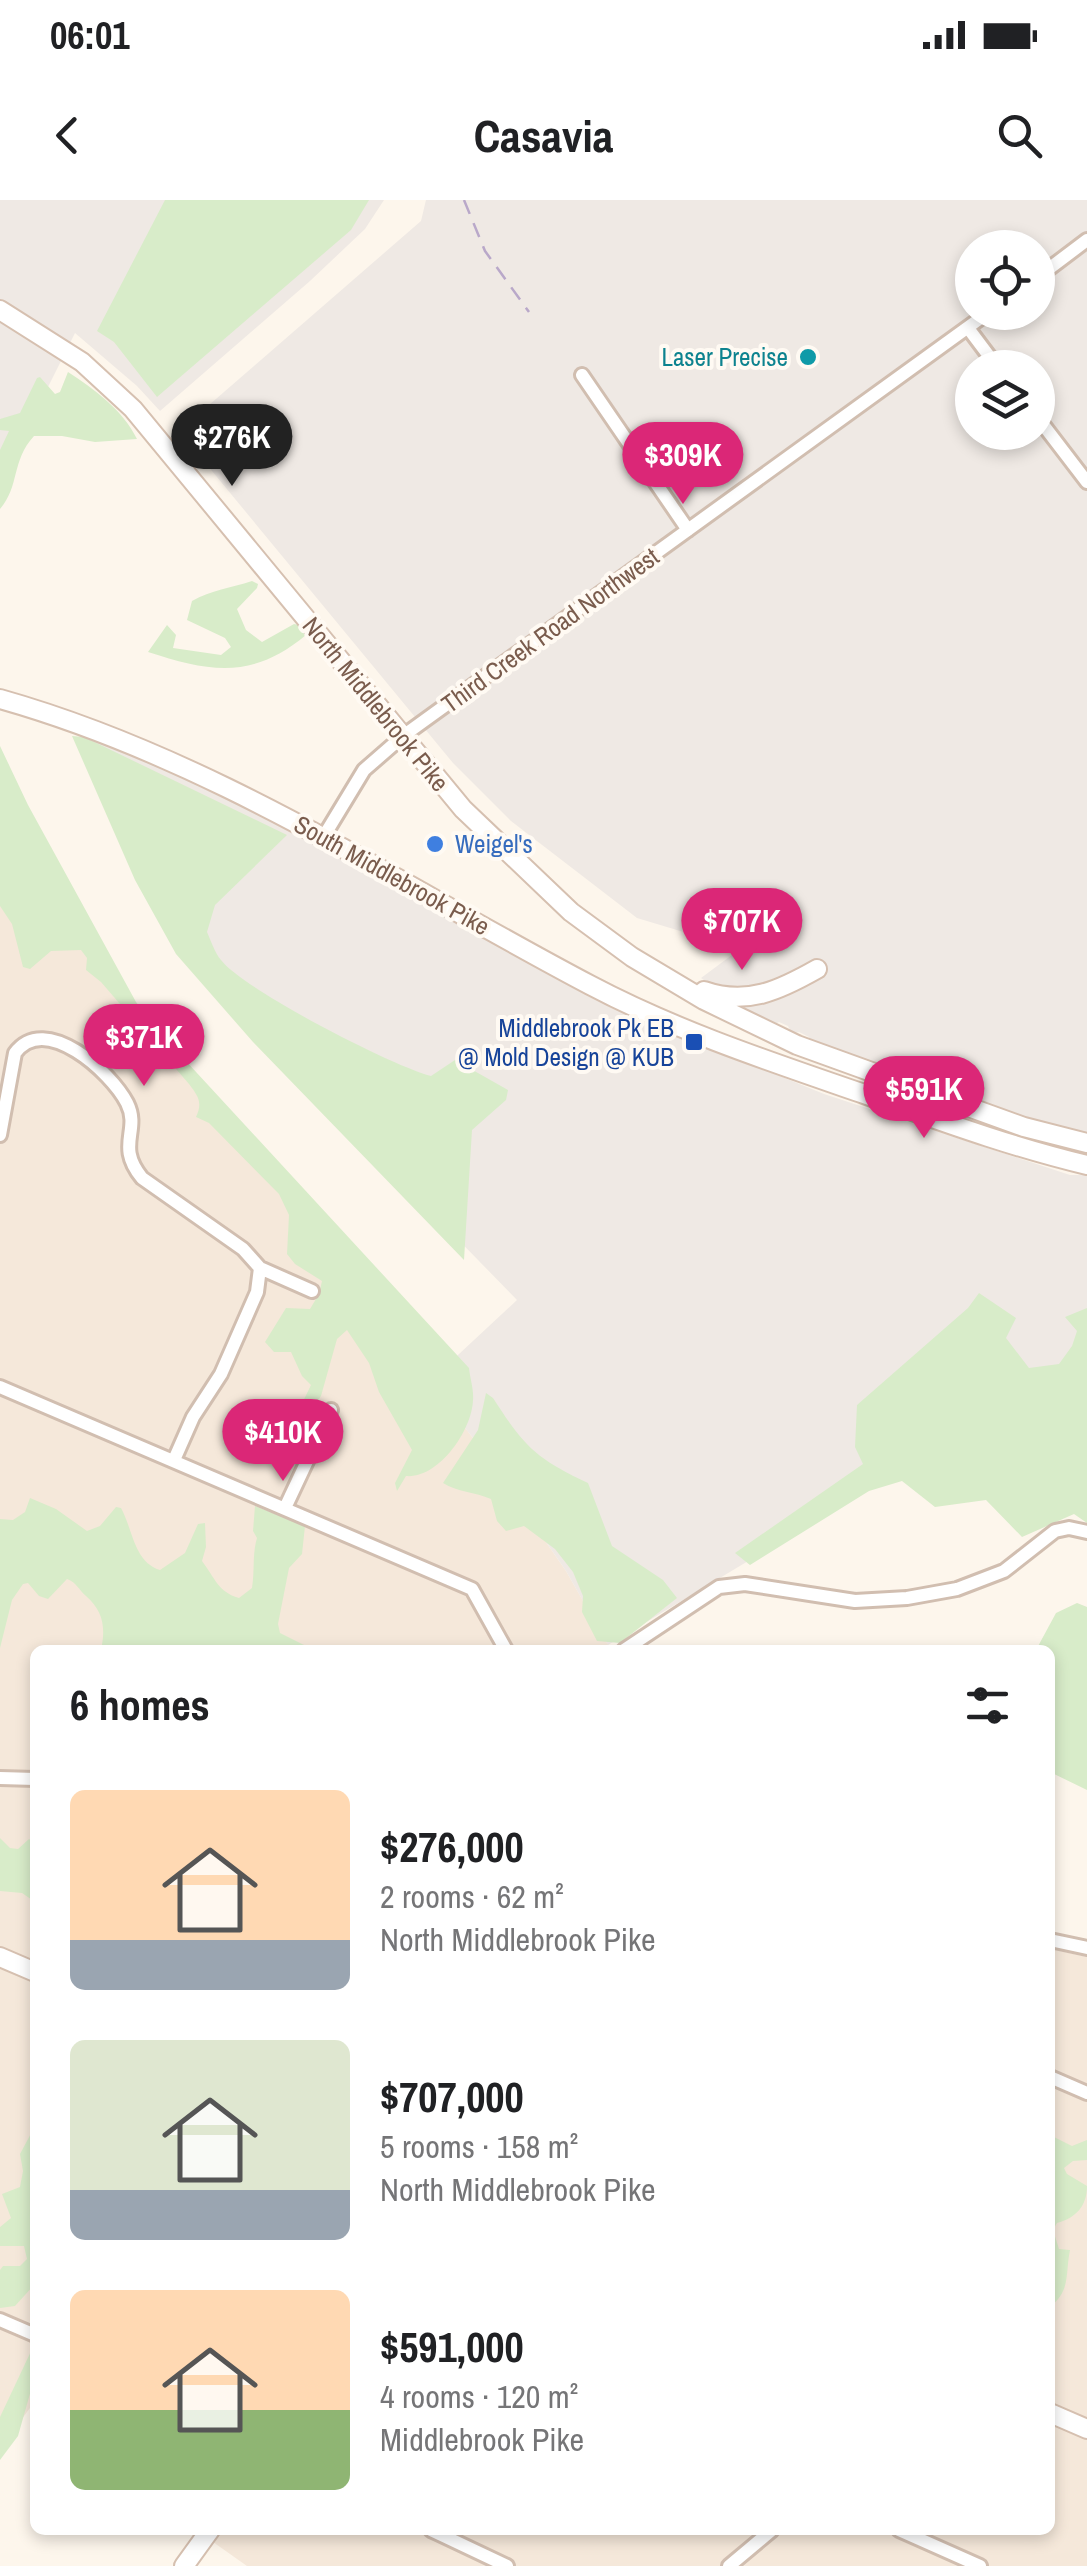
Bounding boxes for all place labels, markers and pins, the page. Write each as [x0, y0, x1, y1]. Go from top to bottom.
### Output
place label: Laser Precise [662, 340, 788, 374]
marker: Laser Precise [797, 346, 819, 368]
pin: $276K [162, 404, 302, 489]
pin: $309K [613, 422, 753, 507]
place label: Weigel's [455, 827, 533, 861]
marker: Weigel's [424, 833, 446, 855]
pin: $707K [672, 888, 812, 973]
pin: $371K [74, 1004, 214, 1089]
place label: Middlebrook Pk EB @ Mold Design @ KUB [458, 1011, 674, 1074]
marker: Middlebrook Pk EB @ Mold Design @ KUB [683, 1031, 705, 1053]
pin: $591K [854, 1056, 994, 1141]
pin: $410K [213, 1399, 353, 1484]

